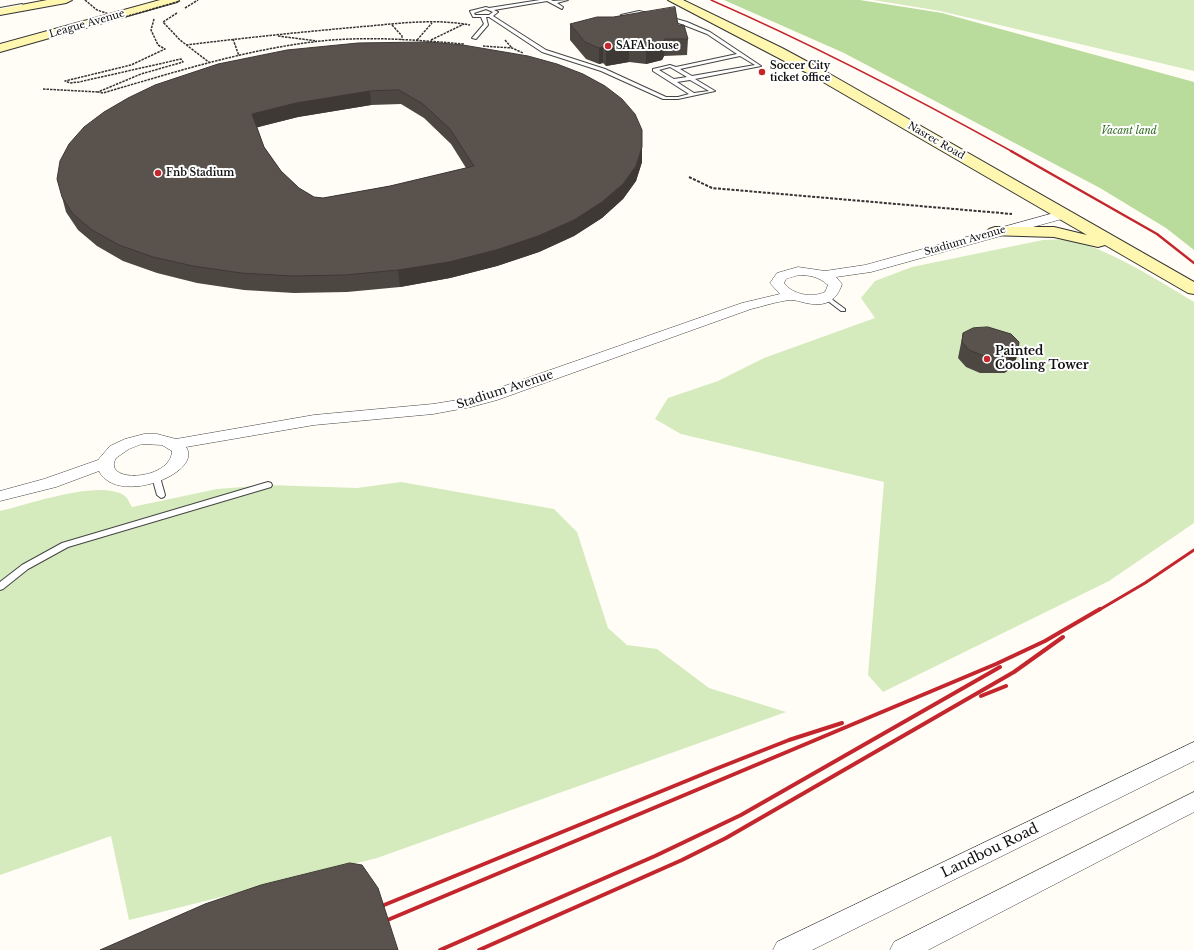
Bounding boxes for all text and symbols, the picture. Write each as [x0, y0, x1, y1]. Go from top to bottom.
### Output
street label: League Avenue [48, 7, 126, 41]
place label: SAFA house [616, 40, 679, 52]
marker: SAFA house [603, 41, 613, 51]
place label: Soccer City ticket office [770, 60, 830, 84]
marker: Soccer City ticket office [757, 67, 767, 77]
street label: Nasrec Road [905, 120, 967, 162]
park label: Vacant land [1101, 125, 1157, 137]
place label: Fnb Stadium [166, 167, 234, 179]
marker: Fnb Stadium [153, 168, 163, 178]
street label: Stadium Avenue [923, 224, 1007, 258]
place label: Painted Cooling Tower [995, 345, 1089, 373]
marker: Painted Cooling Tower [982, 354, 992, 364]
street label: Stadium Avenue [455, 368, 555, 412]
street label: Landbou Road [939, 820, 1041, 882]

